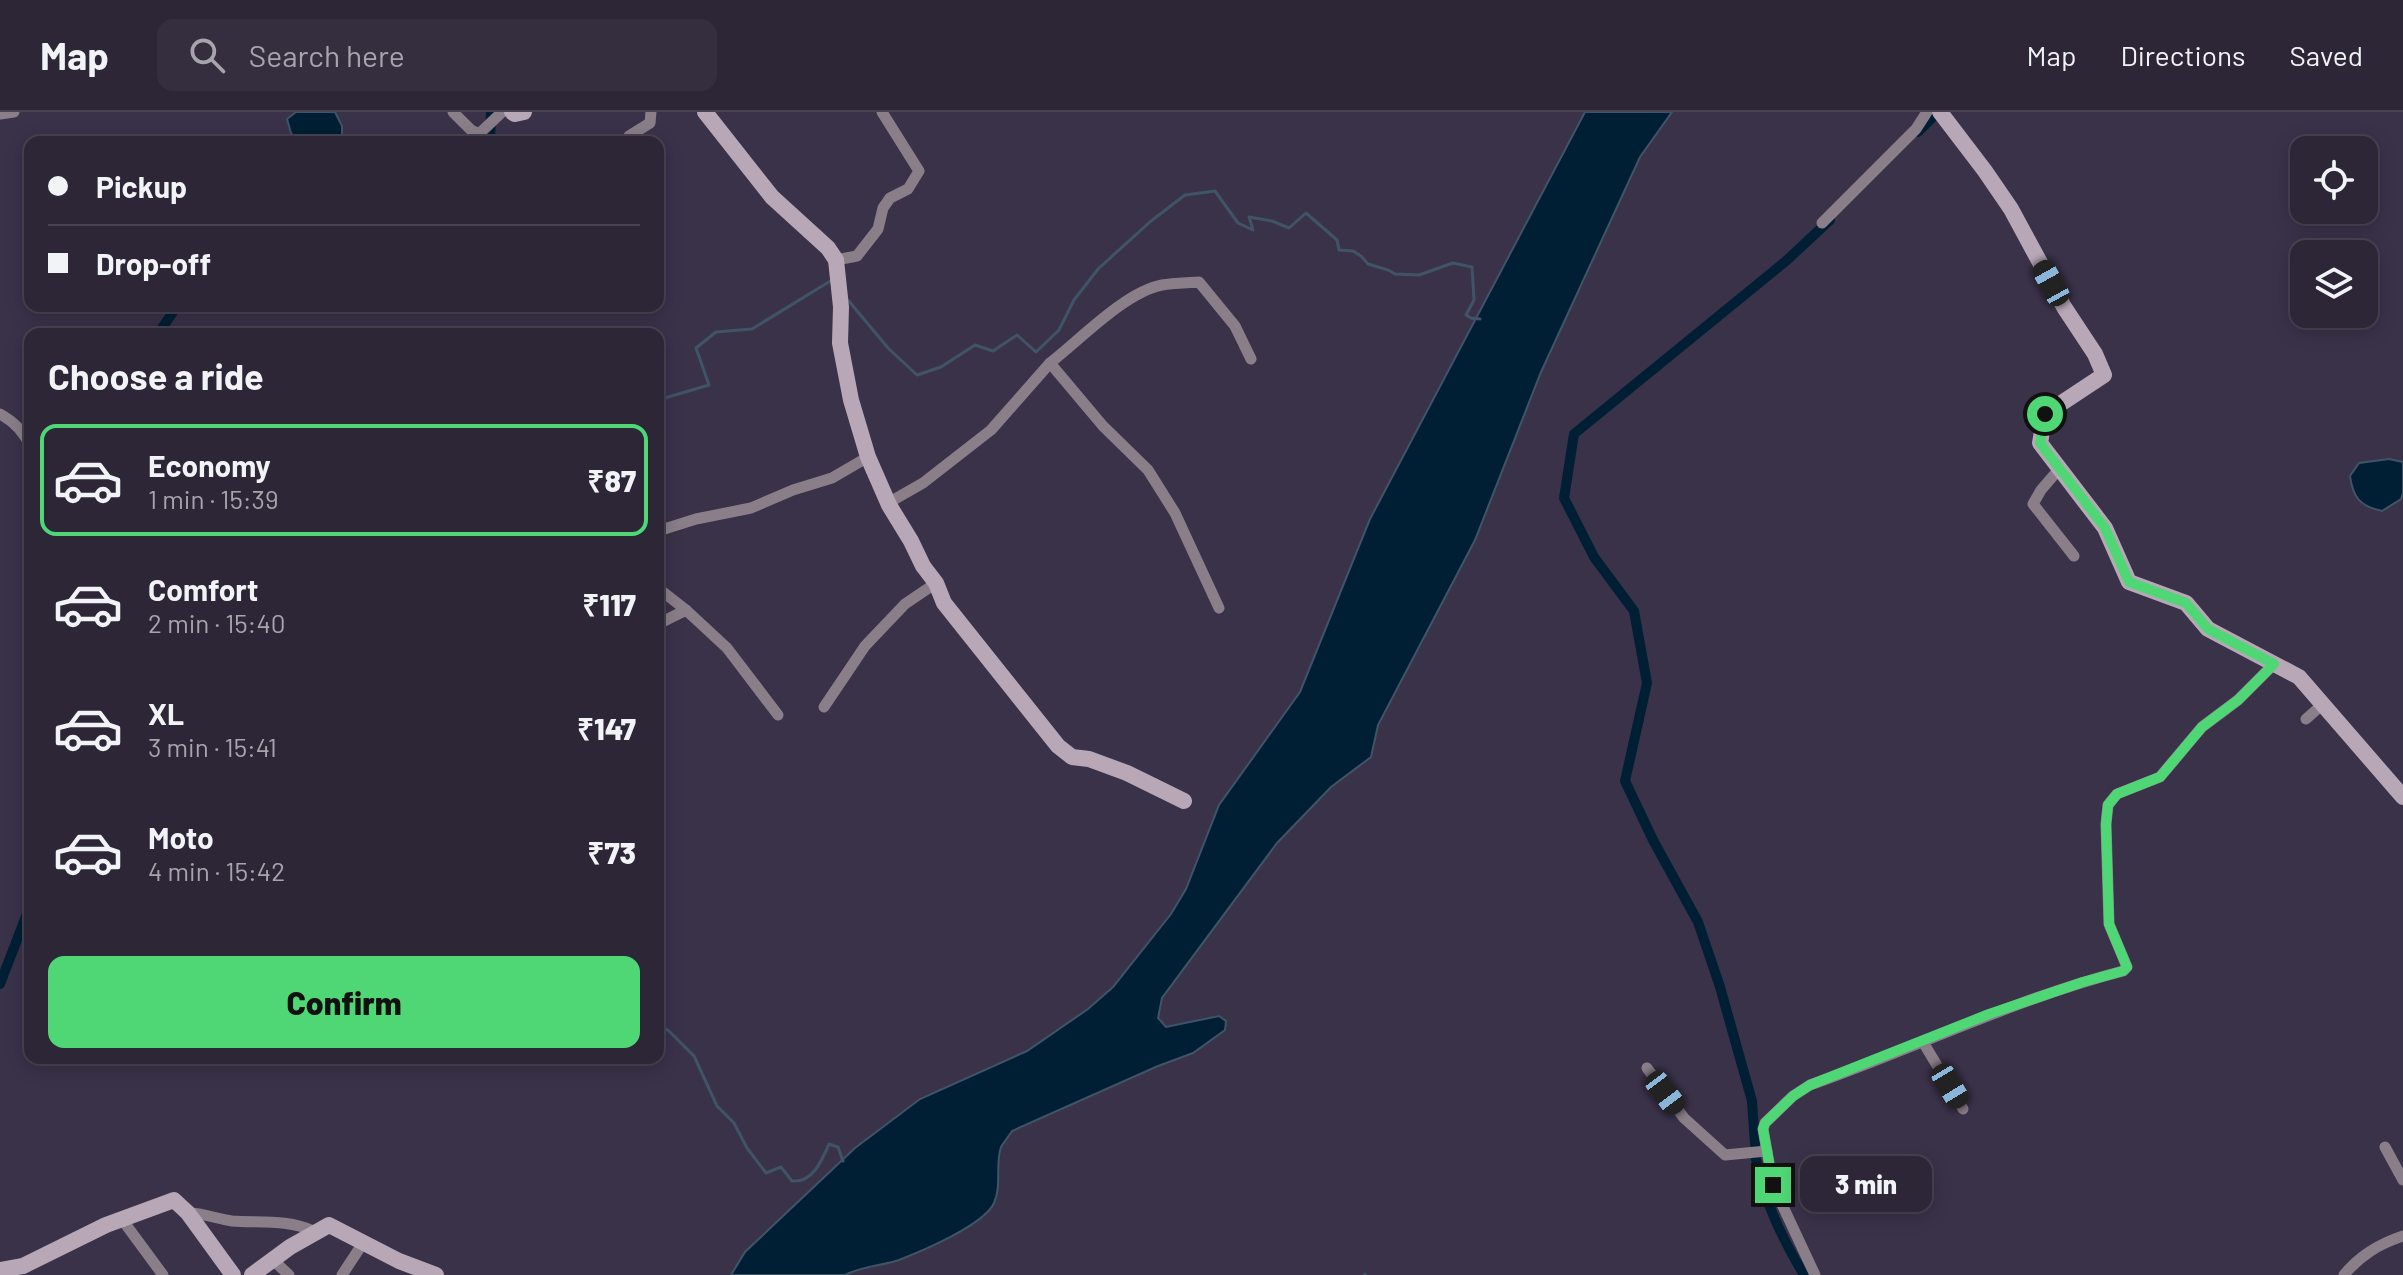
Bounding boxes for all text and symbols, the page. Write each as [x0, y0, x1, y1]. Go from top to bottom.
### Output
search box [157, 19, 717, 91]
text: Map [40, 32, 109, 78]
icon: search [185, 33, 229, 77]
text: Search here [249, 37, 405, 73]
text: Map [2027, 38, 2076, 72]
text: Directions [2120, 38, 2246, 72]
text: Saved [2290, 38, 2363, 72]
map controls [2290, 136, 2378, 328]
button: locate [2290, 136, 2378, 224]
text: Pickup [96, 168, 187, 204]
button: layers [2290, 240, 2378, 328]
text: Drop-off [96, 245, 211, 281]
car [2029, 256, 2073, 310]
text: Choose a ride [48, 354, 264, 397]
route start [2027, 396, 2063, 432]
icon: car [52, 444, 124, 516]
text: Economy [148, 447, 271, 483]
text: ₹87 [587, 462, 636, 498]
text: 1 min · 15:39 [148, 483, 279, 514]
icon: car [52, 568, 124, 640]
text: Comfort [148, 571, 258, 607]
text: ₹117 [582, 586, 636, 622]
text: 2 min · 15:40 [148, 607, 285, 638]
icon: car [52, 692, 124, 764]
text: XL [148, 695, 184, 731]
text: ₹147 [577, 710, 636, 746]
text: 3 min · 15:41 [148, 731, 277, 762]
icon: car [52, 816, 124, 888]
text: Moto [148, 819, 214, 855]
text: ₹73 [587, 834, 636, 870]
text: 4 min · 15:42 [148, 855, 285, 886]
button: Confirm [48, 956, 640, 1048]
car [1927, 1059, 1973, 1113]
car [1641, 1067, 1689, 1119]
callout: 3 min [1801, 1157, 1933, 1213]
route end [1755, 1167, 1791, 1203]
text: 3 min [1835, 1168, 1897, 1199]

